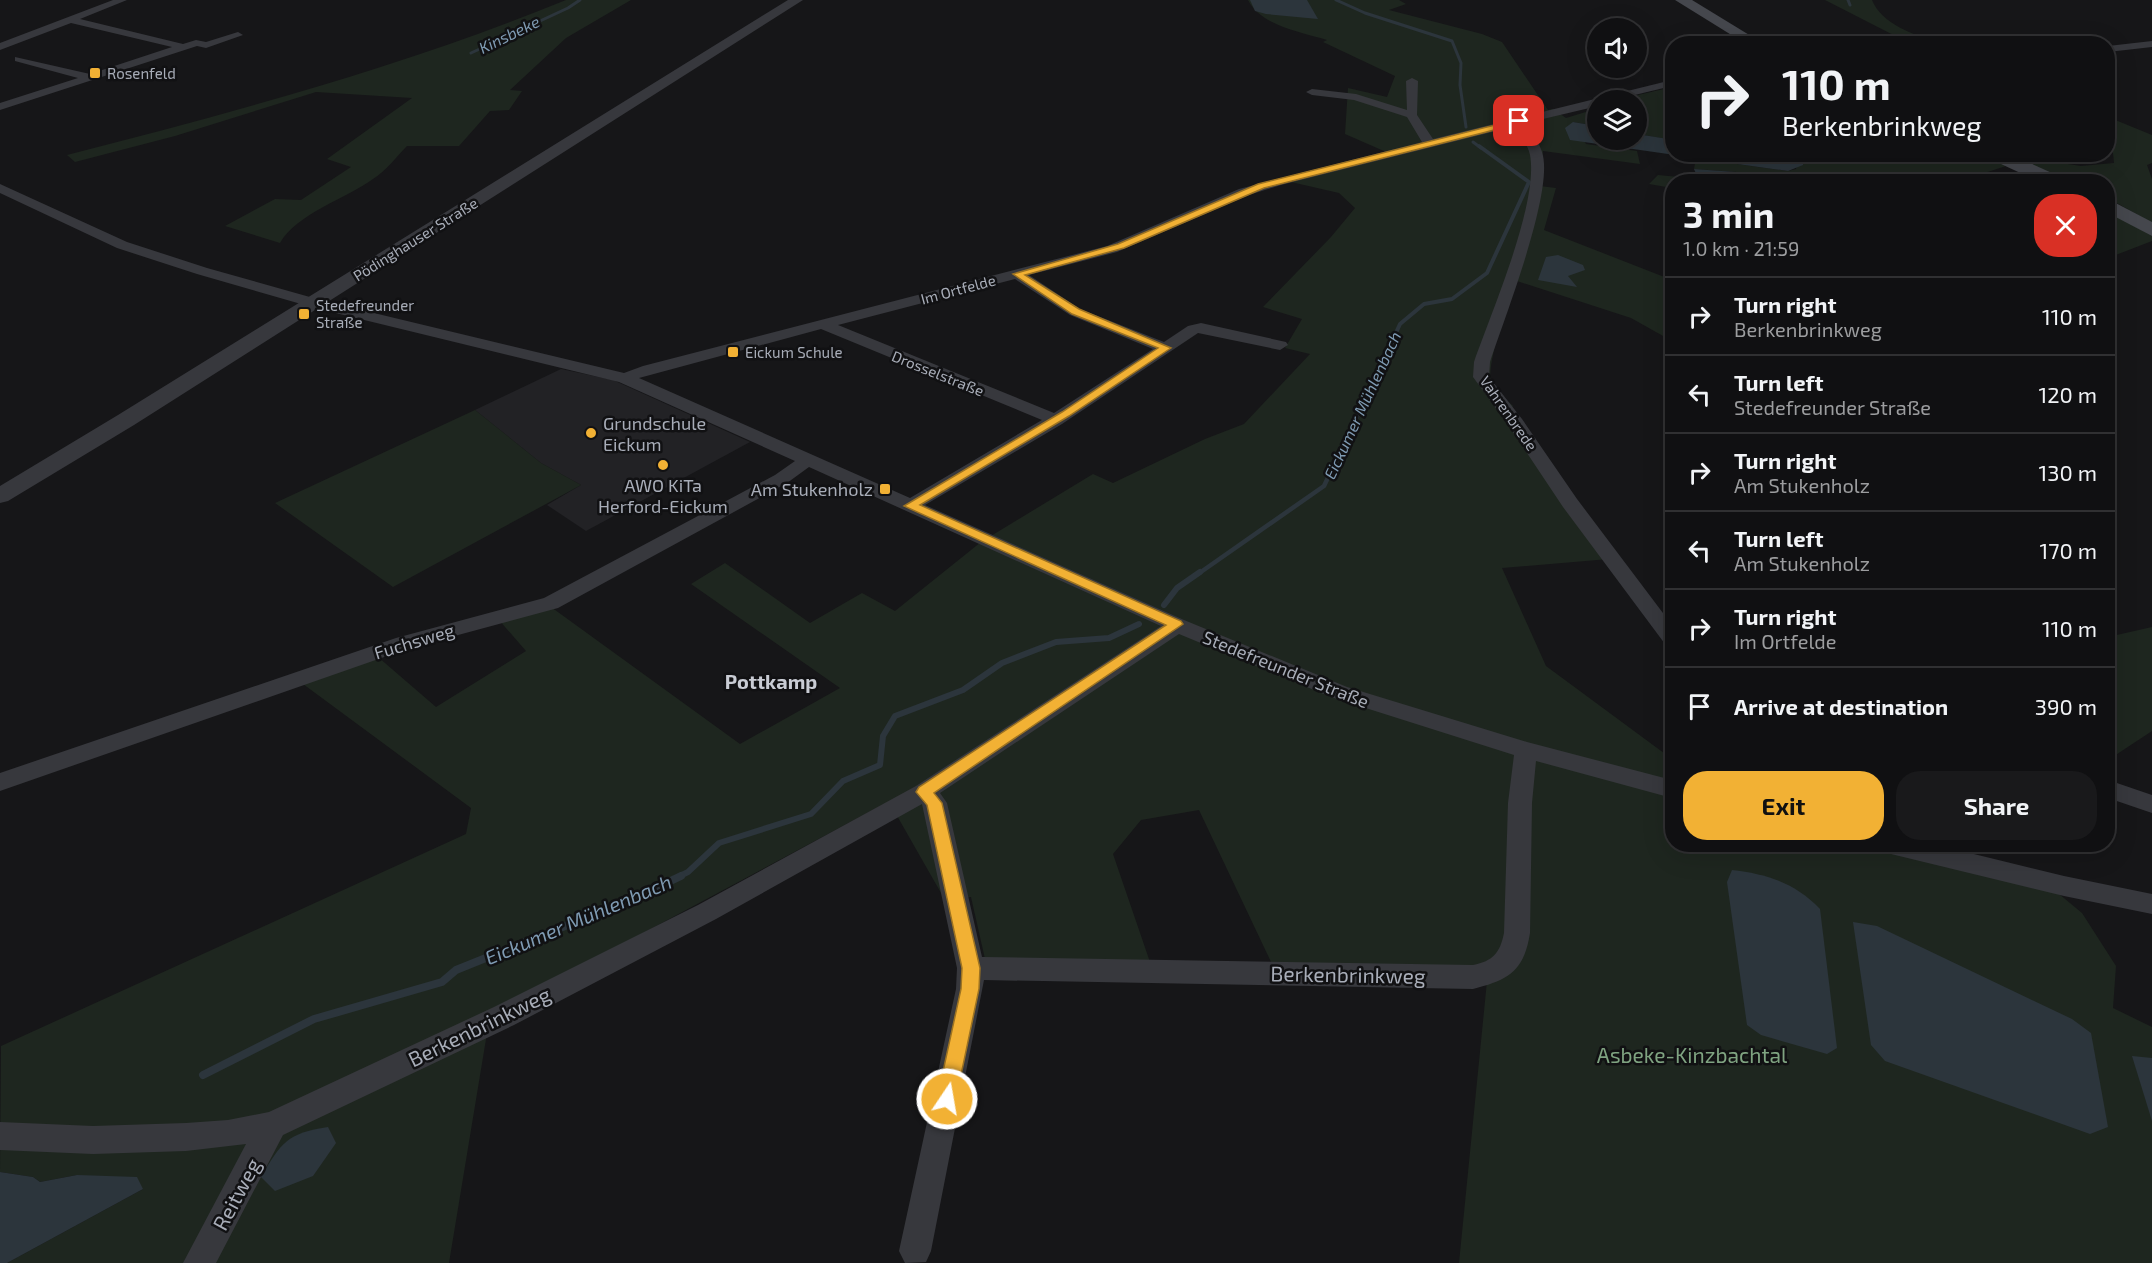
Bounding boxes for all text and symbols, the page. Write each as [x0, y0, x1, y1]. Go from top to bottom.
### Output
water label: Kinsbeke [475, 11, 543, 57]
map controls [1587, 18, 1647, 150]
button: sound [1587, 18, 1647, 78]
text: 110 m [1782, 58, 1891, 108]
icon: right [1683, 60, 1761, 138]
place label: Rosenfeld [107, 64, 176, 82]
marker: Rosenfeld [88, 66, 102, 80]
button: layers [1587, 90, 1647, 150]
pin [1493, 95, 1544, 146]
icon: arrive [1502, 104, 1535, 137]
text: Berkenbrinkweg [1782, 109, 1982, 141]
text: 3 min [1683, 192, 1774, 235]
street label: Pödinghauser Straße [349, 193, 481, 285]
button: close [2034, 194, 2097, 257]
text: 1.0 km · 21:59 [1683, 236, 1799, 260]
street label: Im Ortfelde [919, 270, 997, 308]
text: Turn right [1734, 291, 1836, 317]
place label: Stedefreunder Straße [316, 296, 414, 331]
icon: right [1683, 300, 1716, 333]
text: 110 m [2042, 303, 2097, 329]
marker: Stedefreunder Straße [297, 307, 311, 321]
text: Berkenbrinkweg [1734, 317, 1882, 341]
water label: Eickumer Mühlenbach [1320, 328, 1404, 482]
place label: Eickum Schule [745, 343, 843, 361]
marker: Eickum Schule [726, 345, 740, 359]
street label: Drosselstraße [889, 346, 987, 400]
text: Turn left [1734, 369, 1823, 395]
street label: Vahrenbrede [1477, 372, 1541, 454]
icon: left [1683, 378, 1716, 411]
text: 120 m [2038, 381, 2097, 407]
text: Stedefreunder Straße [1734, 395, 1931, 419]
place label: Grundschule Eickum [603, 412, 706, 455]
marker: Grundschule Eickum [584, 426, 598, 440]
text: Turn right [1734, 447, 1836, 473]
icon: right [1683, 456, 1716, 489]
marker: AWO KiTa Herford-Eickum [656, 458, 670, 472]
text: 130 m [2039, 459, 2097, 485]
text: Am Stukenholz [1734, 473, 1870, 497]
place label: AWO KiTa Herford-Eickum [598, 474, 728, 517]
place label: Am Stukenholz [751, 478, 873, 500]
marker: Am Stukenholz [878, 482, 892, 496]
text: Turn left [1734, 525, 1823, 551]
icon: left [1683, 534, 1716, 567]
text: 170 m [2040, 537, 2097, 563]
text: Am Stukenholz [1734, 551, 1870, 575]
text: Turn right [1734, 603, 1836, 629]
icon: right [1683, 612, 1716, 645]
text: 110 m [2042, 615, 2097, 641]
street label: Fuchsweg [371, 618, 457, 664]
street label: Stedefreunder Straße [1200, 626, 1372, 712]
text: Im Ortfelde [1734, 629, 1837, 653]
district label: Pottkamp [725, 669, 817, 693]
icon: arrive [1683, 690, 1716, 723]
text: Arrive at destination [1734, 693, 1948, 719]
text: 390 m [2035, 693, 2097, 719]
button: Exit [1683, 771, 1884, 840]
button: Share [1896, 771, 2097, 840]
water label: Eickumer Mühlenbach [481, 869, 675, 969]
street label: Berkenbrinkweg [1270, 960, 1426, 988]
street label: Berkenbrinkweg [404, 981, 555, 1071]
park label: Asbeke-Kinzbachtal [1597, 1042, 1788, 1067]
position arrow [915, 1067, 979, 1131]
street label: Reitweg [207, 1154, 265, 1234]

